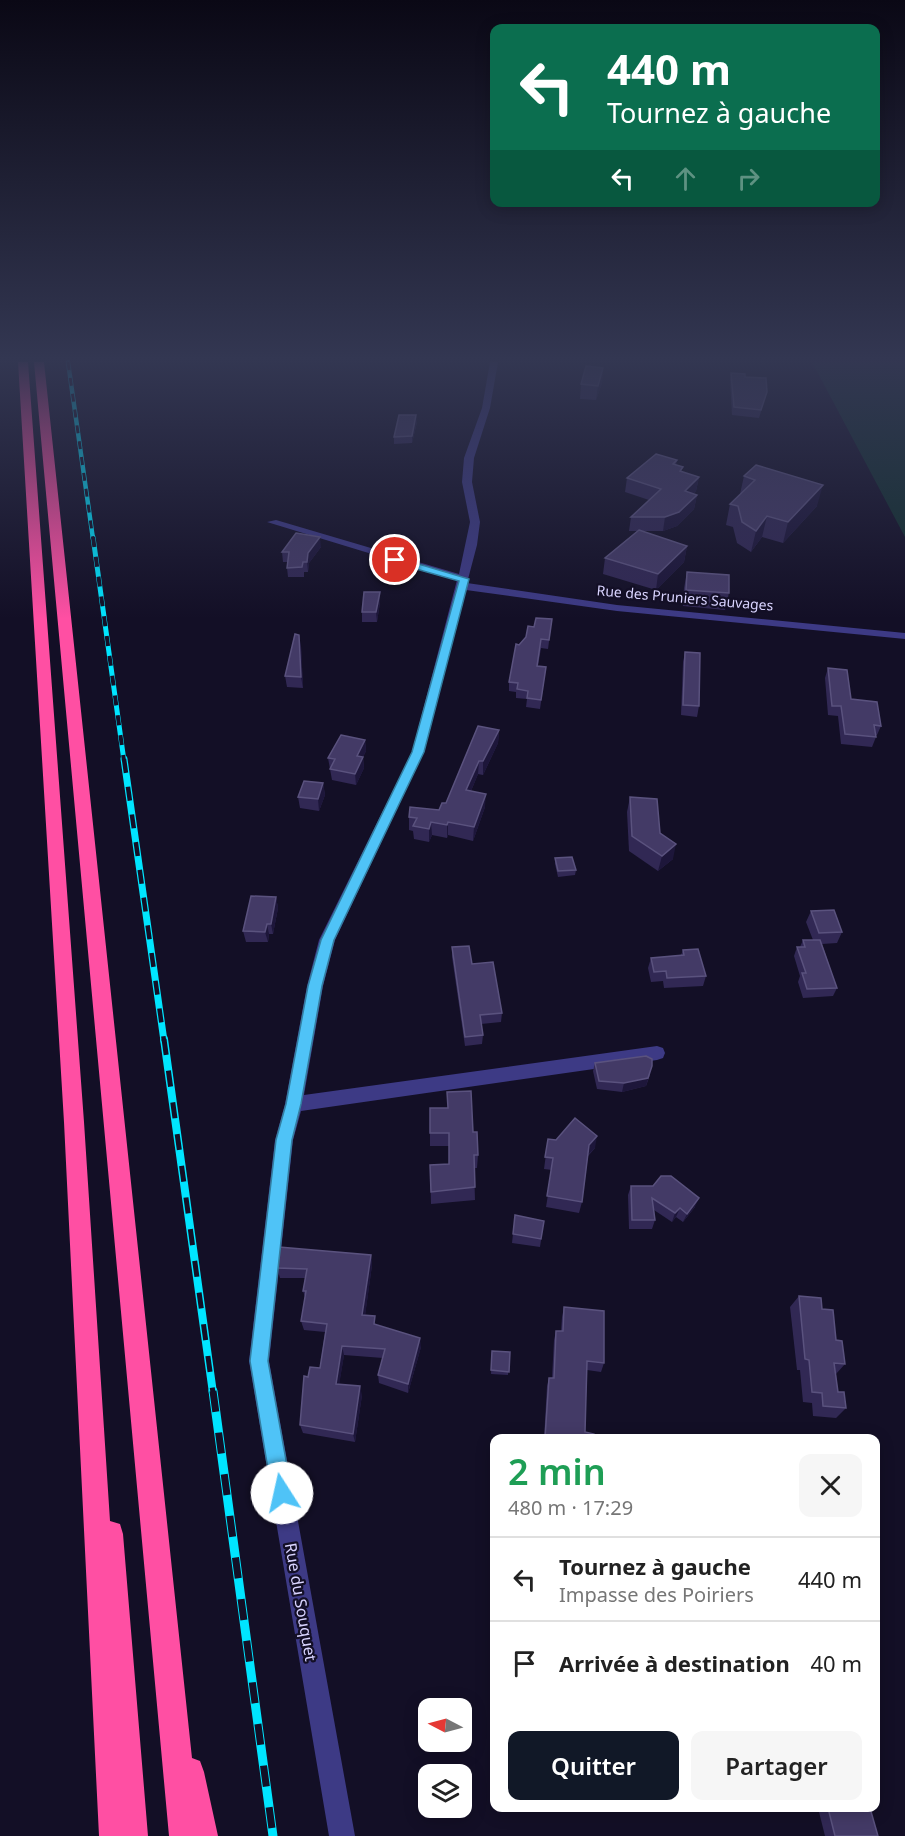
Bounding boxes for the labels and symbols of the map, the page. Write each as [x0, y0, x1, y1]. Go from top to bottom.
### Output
pin [369, 534, 420, 585]
street label: Rue des Pruniers Sauvages [596, 580, 774, 615]
position arrow [250, 1461, 314, 1525]
street label: Rue du Souquet [280, 1541, 322, 1663]
north arrow [418, 1698, 472, 1752]

